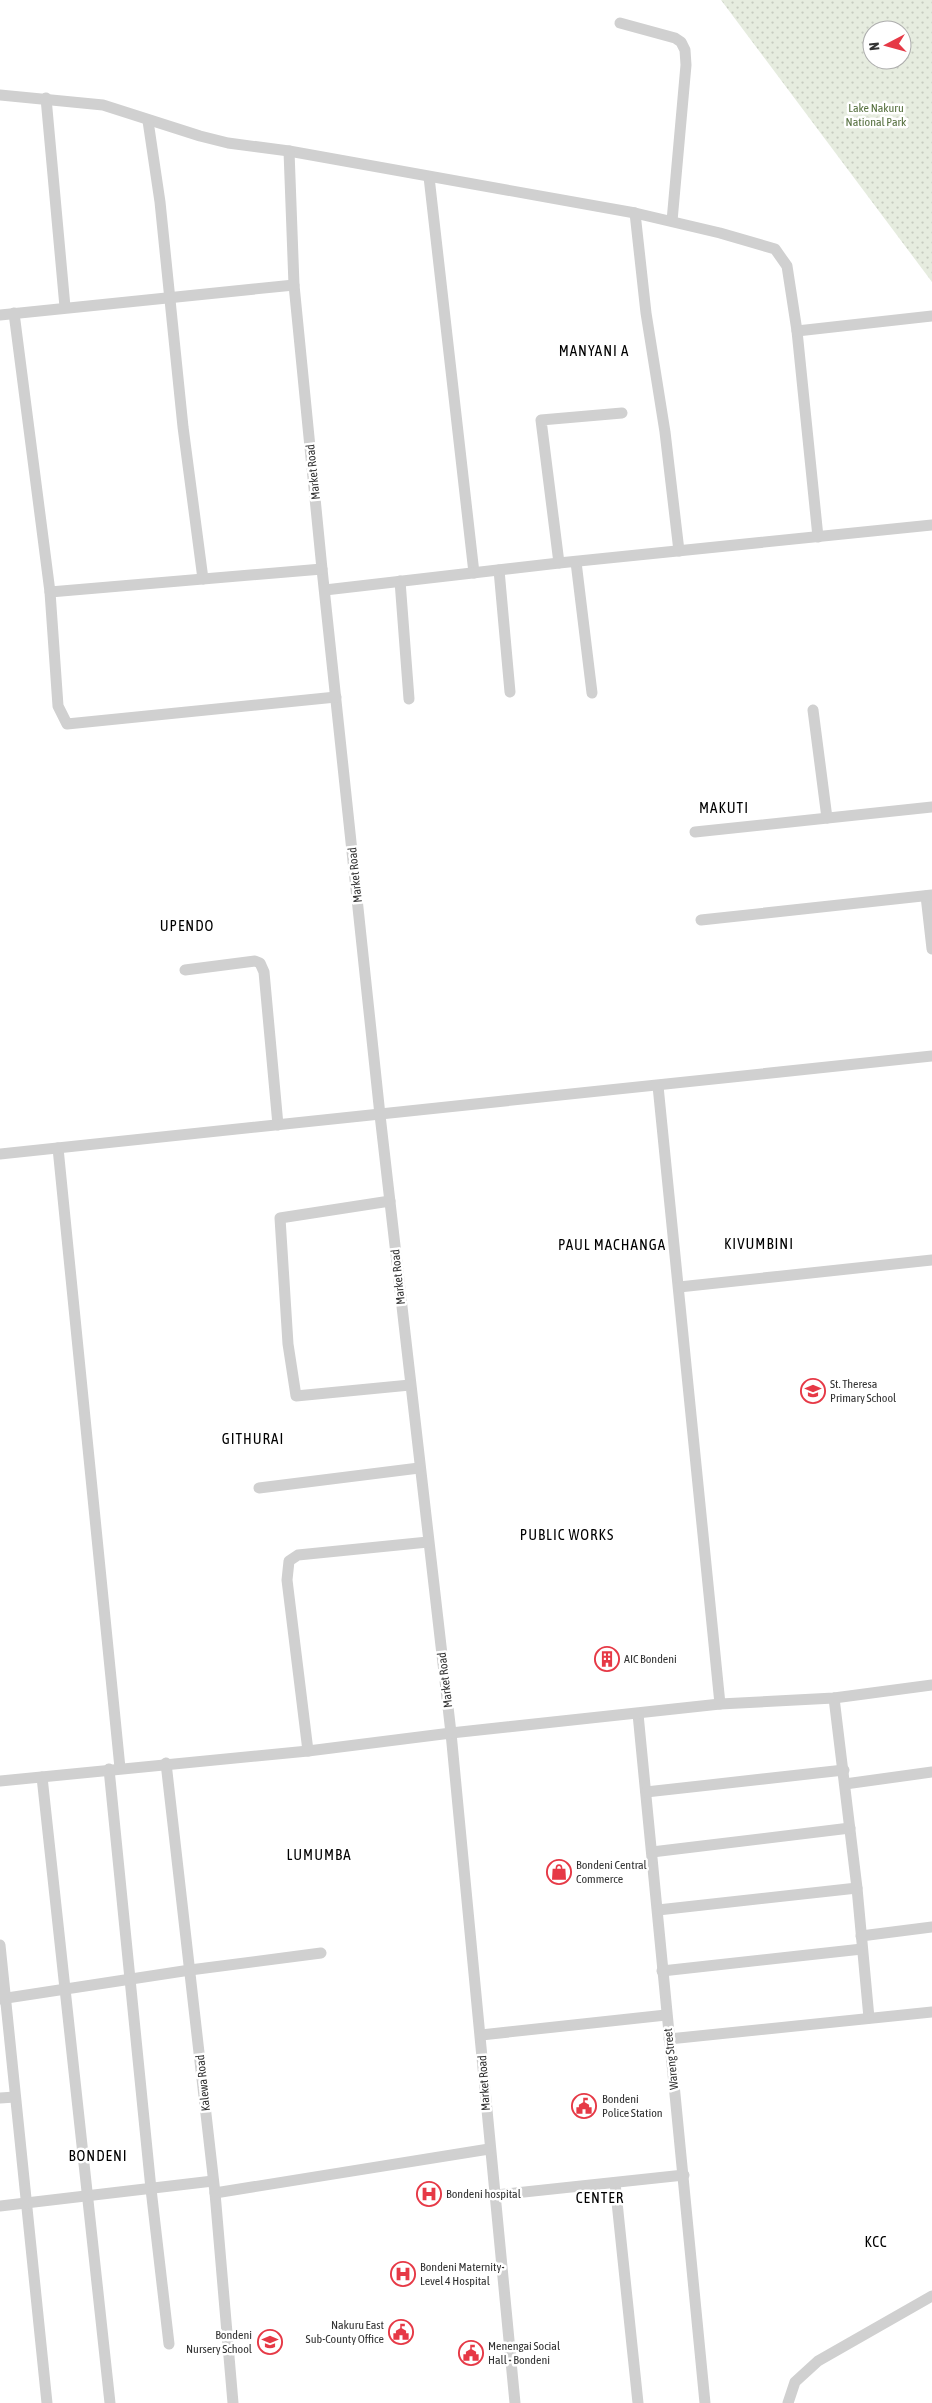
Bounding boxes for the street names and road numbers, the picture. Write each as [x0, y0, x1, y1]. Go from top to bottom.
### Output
street label: Market Road [303, 444, 323, 500]
street label: Market Road [345, 847, 365, 903]
street label: Market Road [388, 1249, 408, 1305]
street label: Market Road [435, 1652, 455, 1708]
street label: Wareng Street [661, 2027, 681, 2090]
street label: Kalewa Road [193, 2054, 213, 2112]
street label: Market Road [475, 2055, 493, 2111]

